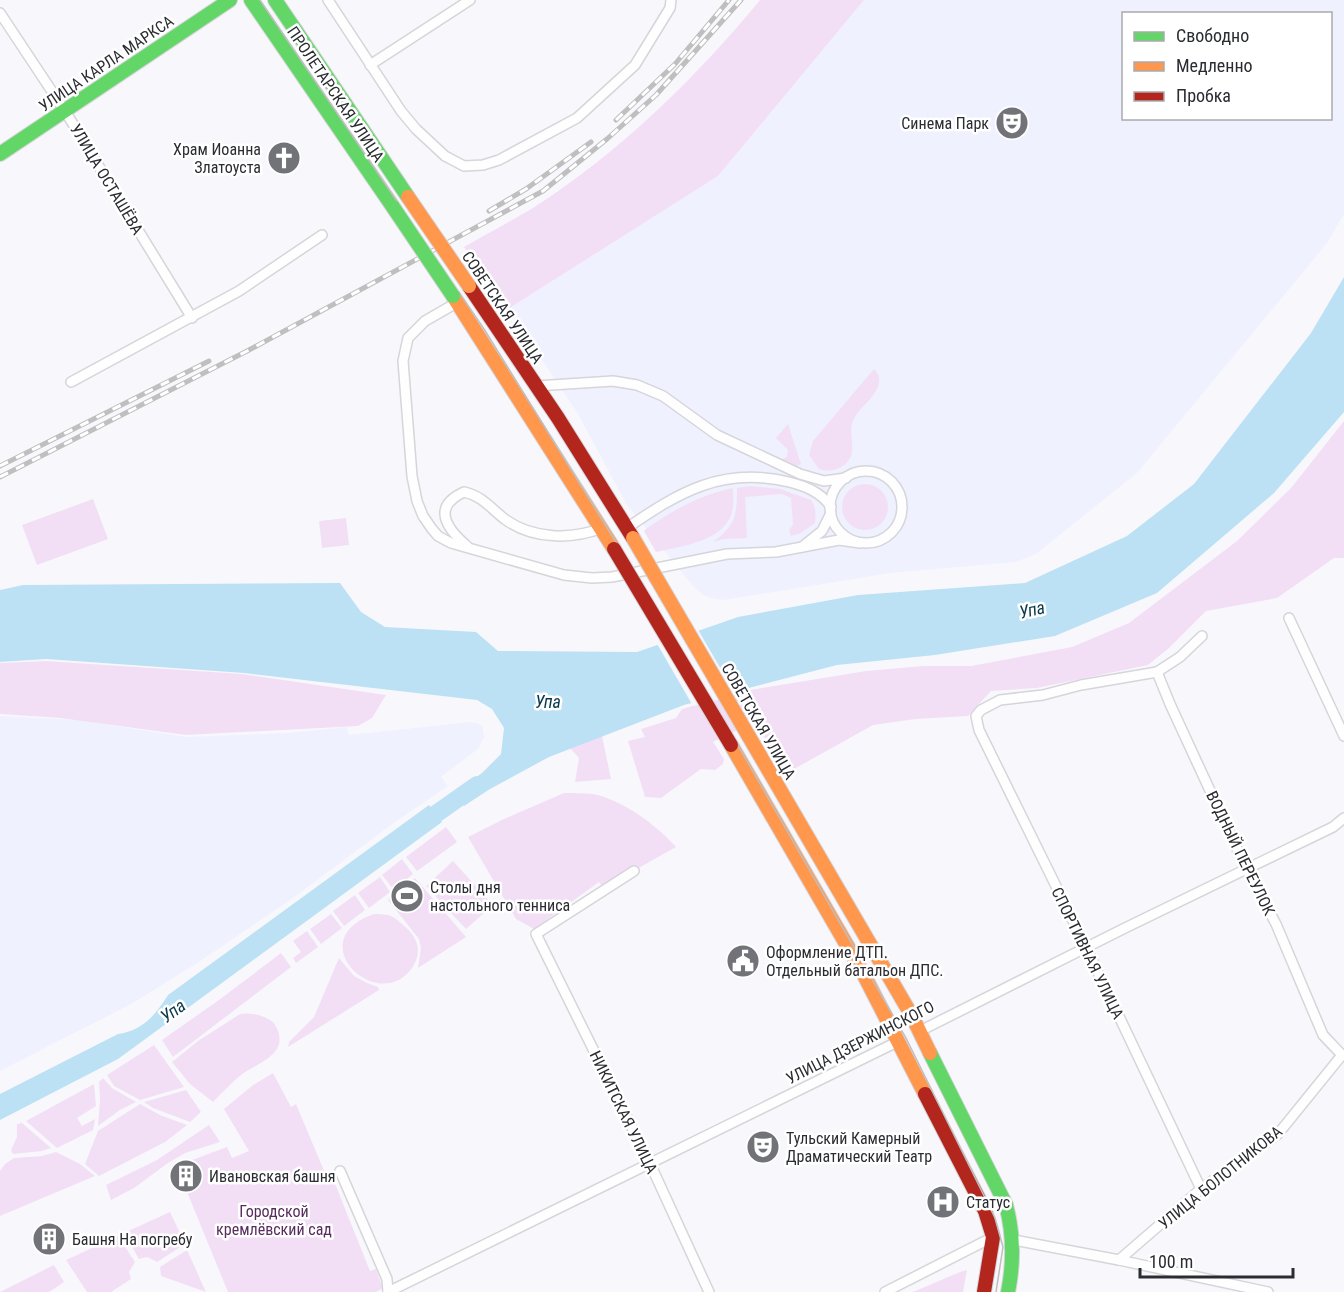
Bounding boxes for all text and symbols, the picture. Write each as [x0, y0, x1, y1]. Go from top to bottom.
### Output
street label: УЛИЦА КАРЛА МАРКСА [35, 11, 177, 116]
legend [1122, 12, 1332, 120]
street label: ПРОЛЕТАРСКАЯ УЛИЦА [283, 23, 388, 166]
text: Свободно [1176, 25, 1249, 46]
text: Медленно [1176, 55, 1253, 76]
text: Пробка [1176, 85, 1231, 106]
theatre icon: Синема Парк [994, 105, 1030, 141]
place label: Синема Парк [901, 114, 989, 133]
street label: УЛИЦА ОСТАШЁВА [66, 120, 147, 238]
place label: Храм Иоанна Златоуста [173, 140, 261, 177]
church icon: Храм Иоанна Златоуста [266, 140, 302, 176]
street label: СОВЕТСКАЯ УЛИЦА [458, 248, 547, 367]
water label: Упа [1017, 596, 1047, 623]
street label: СОВЕТСКАЯ УЛИЦА [718, 660, 800, 783]
water label: Упа [535, 691, 561, 712]
street label: ВОДНЫЙ ПЕРЕУЛОК [1202, 788, 1279, 918]
sports icon: Cтолы дня настольного тенниса [389, 878, 425, 914]
place label: Cтолы дня настольного тенниса [430, 878, 570, 915]
street label: СПОРТИВНАЯ УЛИЦА [1047, 884, 1128, 1022]
public building icon: Оформление ДТП. Отдельный батальон ДПС. [725, 943, 761, 979]
place label: Оформление ДТП. Отдельный батальон ДПС. [766, 943, 944, 980]
water label: Упа [156, 994, 189, 1027]
street label: УЛИЦА ДЗЕРЖИНСКОГО [783, 997, 937, 1088]
street label: НИКИТСКАЯ УЛИЦА [586, 1048, 662, 1177]
street label: УЛИЦА БОЛОТНИКОВА [1155, 1122, 1286, 1233]
theatre icon: Тульский Камерный Драматический Театр [745, 1129, 781, 1165]
place label: Тульский Камерный Драматический Театр [786, 1129, 932, 1166]
building icon: Ивановская башня [168, 1158, 204, 1194]
place label: Ивановская башня [209, 1167, 336, 1186]
hospital icon: Статус [925, 1184, 961, 1220]
place label: Статус [966, 1193, 1010, 1212]
park label: Городской кремлёвский сад [216, 1202, 332, 1239]
building icon: Башня На погребу [31, 1221, 67, 1257]
place label: Башня На погребу [72, 1230, 193, 1249]
scale bar [1140, 1241, 1293, 1279]
text: 100 m [1149, 1251, 1193, 1272]

